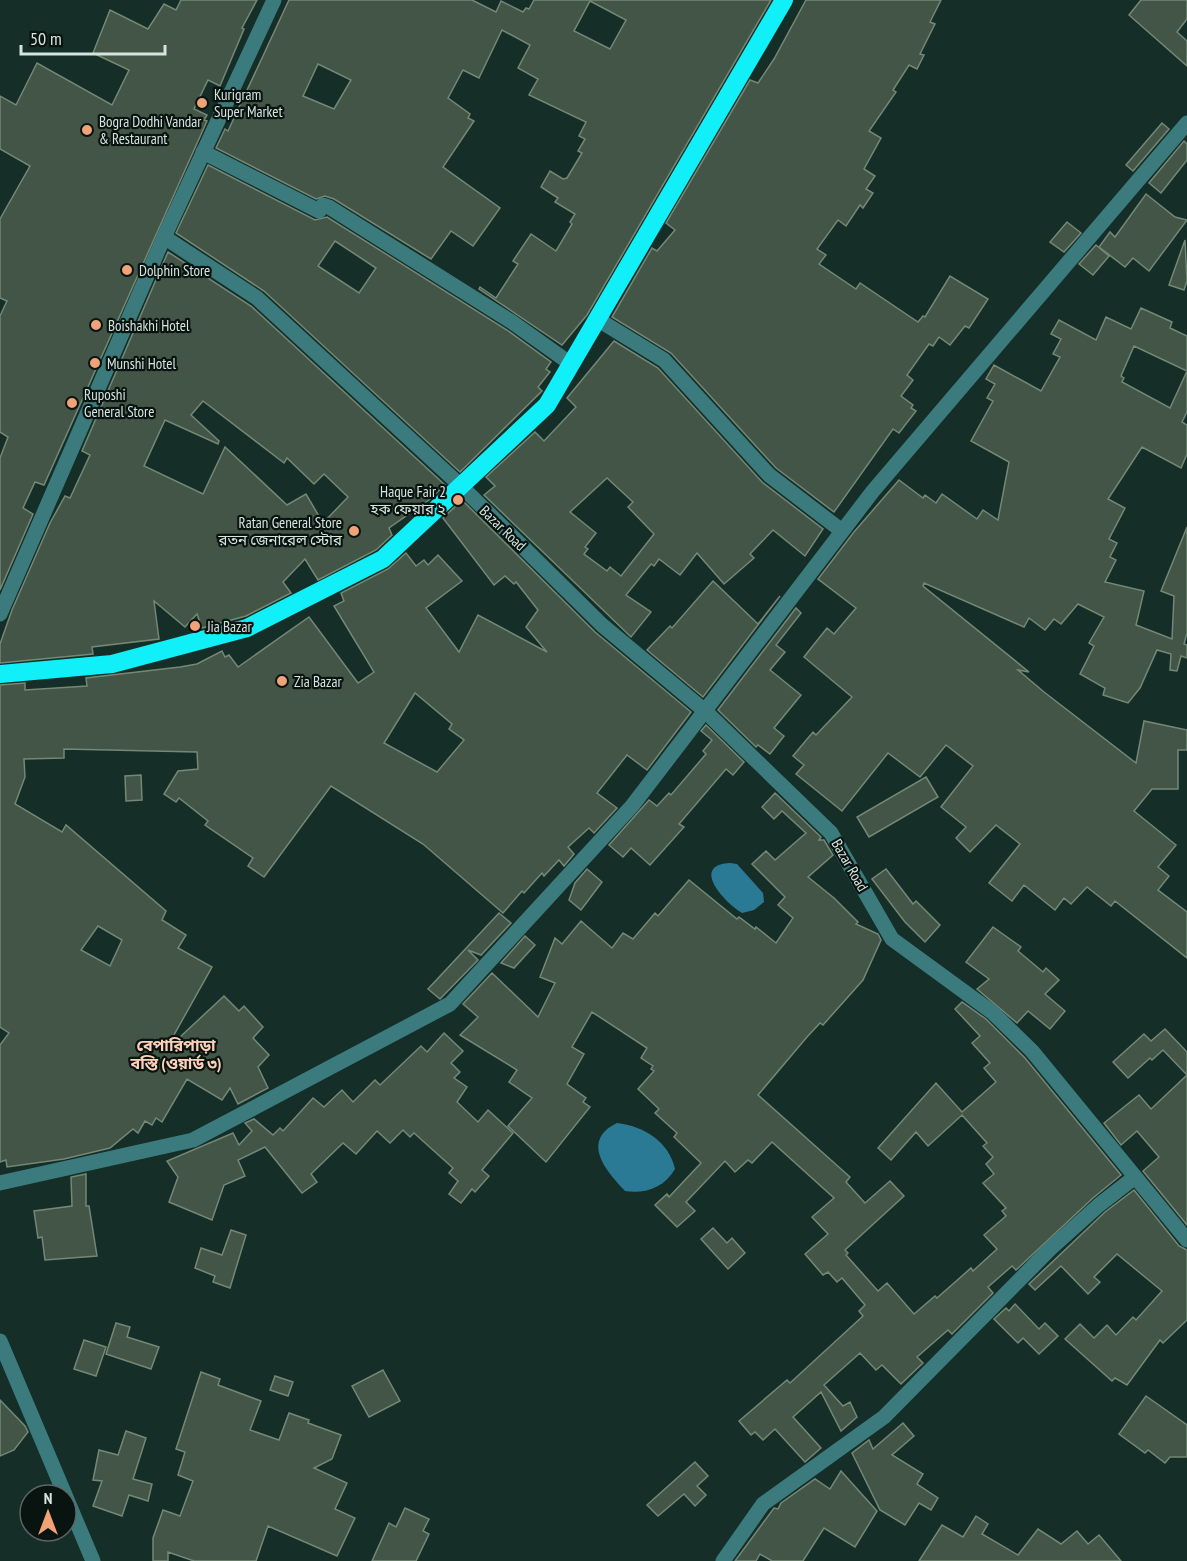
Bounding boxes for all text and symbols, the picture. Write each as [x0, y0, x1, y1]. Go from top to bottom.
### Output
scale bar [21, 18, 165, 56]
text: 50 m [30, 27, 62, 50]
place label: Kurigram Super Market [214, 85, 283, 121]
marker: Kurigram Super Market [195, 96, 209, 110]
place label: Bogra Dodhi Vandar & Restaurant [99, 112, 202, 148]
marker: Bogra Dodhi Vandar & Restaurant [80, 123, 94, 137]
place label: Dolphin Store [139, 261, 210, 280]
marker: Dolphin Store [120, 263, 134, 277]
place label: Boishakhi Hotel [108, 316, 190, 335]
marker: Boishakhi Hotel [89, 318, 103, 332]
place label: Munshi Hotel [107, 354, 176, 373]
marker: Munshi Hotel [88, 356, 102, 370]
place label: Ruposhi General Store [84, 385, 154, 421]
marker: Ruposhi General Store [65, 396, 79, 410]
place label: Haque Fair 2 হক ফেয়ার ২ [369, 482, 446, 518]
marker: Haque Fair 2 হক ফেয়ার ২ [451, 493, 465, 507]
street label: Bazar Road [476, 501, 530, 555]
place label: Ratan General Store রতন জেনারেল স্টোর [217, 513, 343, 549]
marker: Ratan General Store রতন জেনারেল স্টোর [347, 524, 361, 538]
place label: Jia Bazar [206, 617, 253, 636]
marker: Jia Bazar [188, 619, 202, 633]
place label: Zia Bazar [294, 672, 342, 691]
marker: Zia Bazar [275, 674, 289, 688]
street label: Bazar Road [827, 835, 873, 895]
district label: বেপারিপাড়া বস্তি (ওয়ার্ড ৩) [130, 1035, 221, 1073]
north arrow [18, 1483, 78, 1543]
text: N [44, 1488, 52, 1508]

